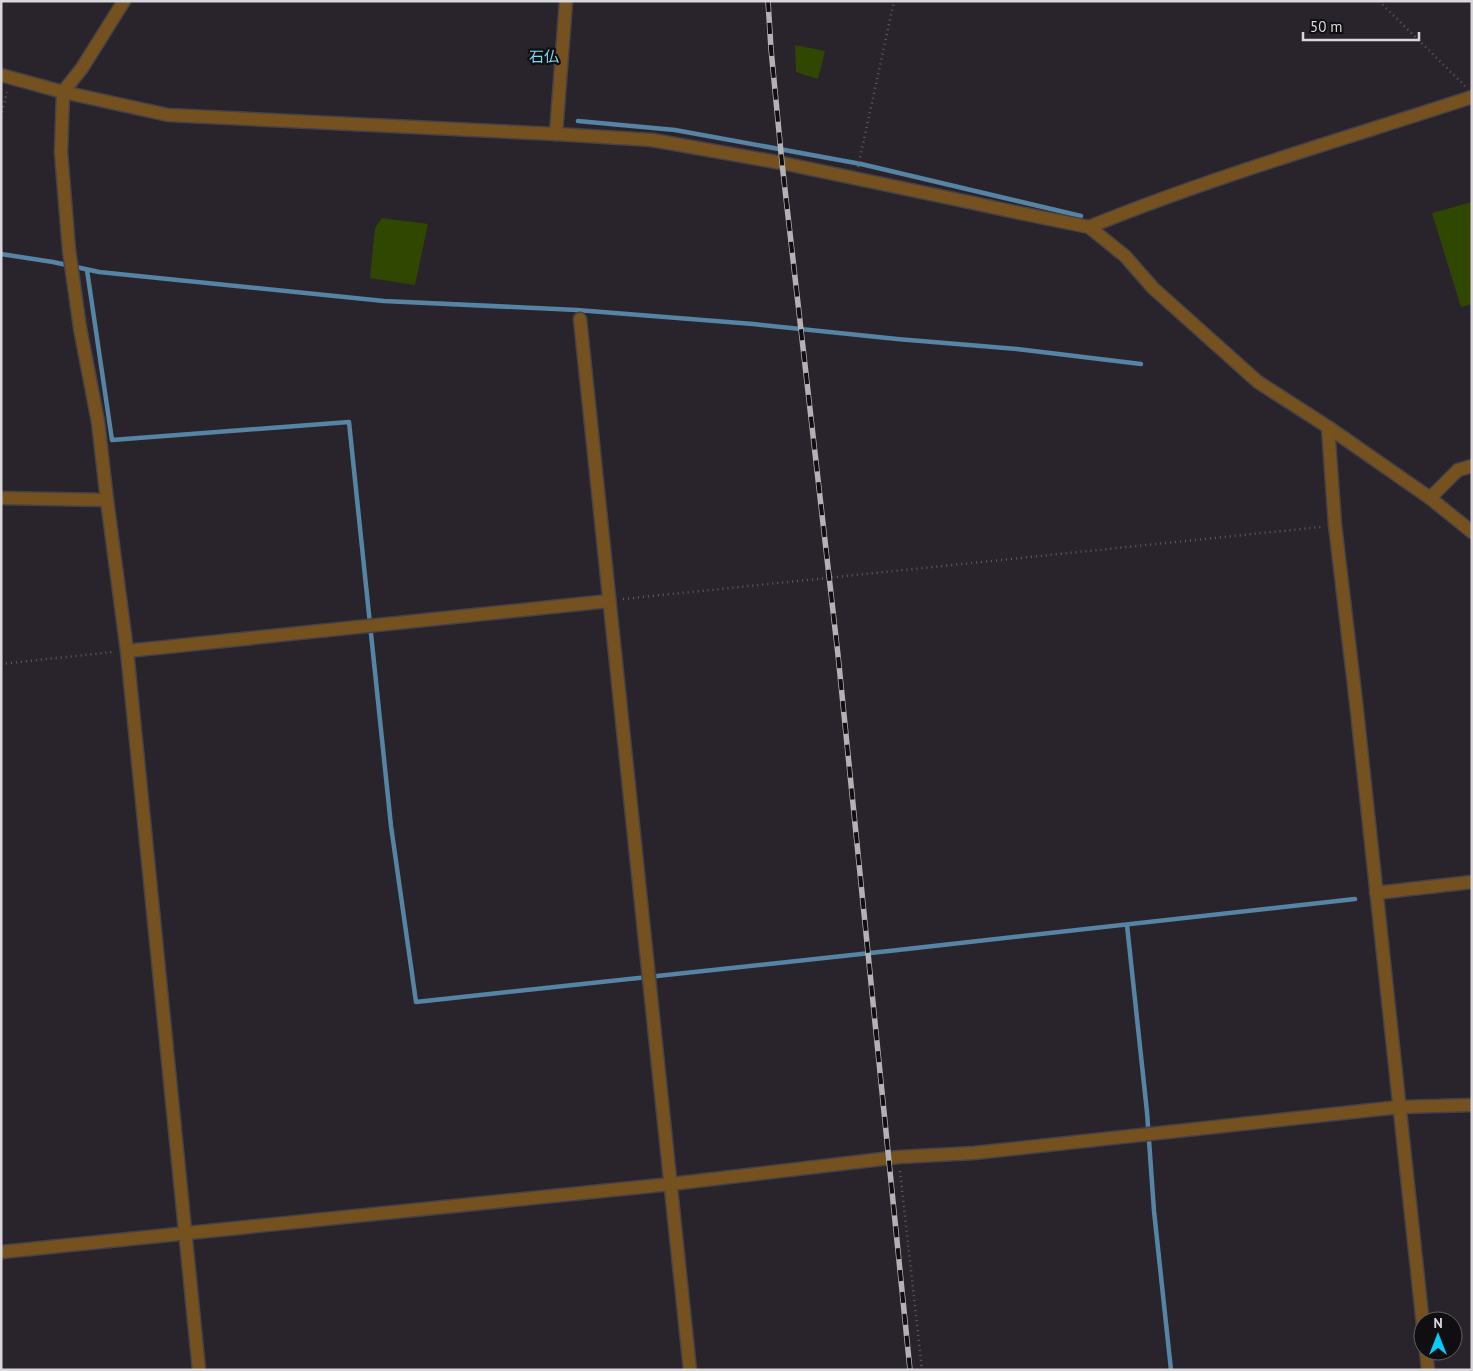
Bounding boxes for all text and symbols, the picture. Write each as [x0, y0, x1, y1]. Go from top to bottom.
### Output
scale bar [1303, 10, 1419, 42]
text: 50 m [1310, 17, 1343, 36]
district label: 石仏 [529, 47, 559, 66]
north arrow [1413, 1311, 1463, 1361]
text: N [1433, 1314, 1443, 1332]

